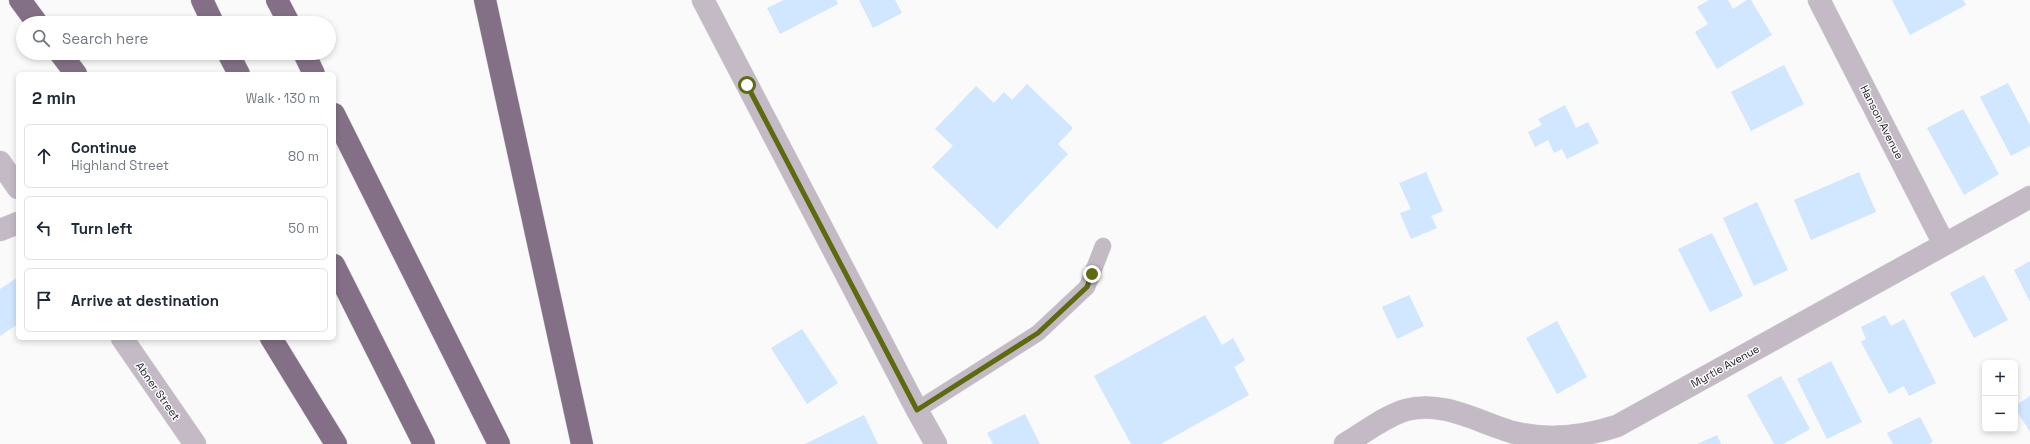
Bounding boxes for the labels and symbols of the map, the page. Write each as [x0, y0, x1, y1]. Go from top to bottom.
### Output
route start [738, 76, 756, 94]
street label: Hanson Avenue [1857, 83, 1907, 161]
route end [1083, 265, 1101, 283]
street label: Myrtle Avenue [1688, 341, 1762, 391]
street label: Abner Street [133, 359, 183, 423]

